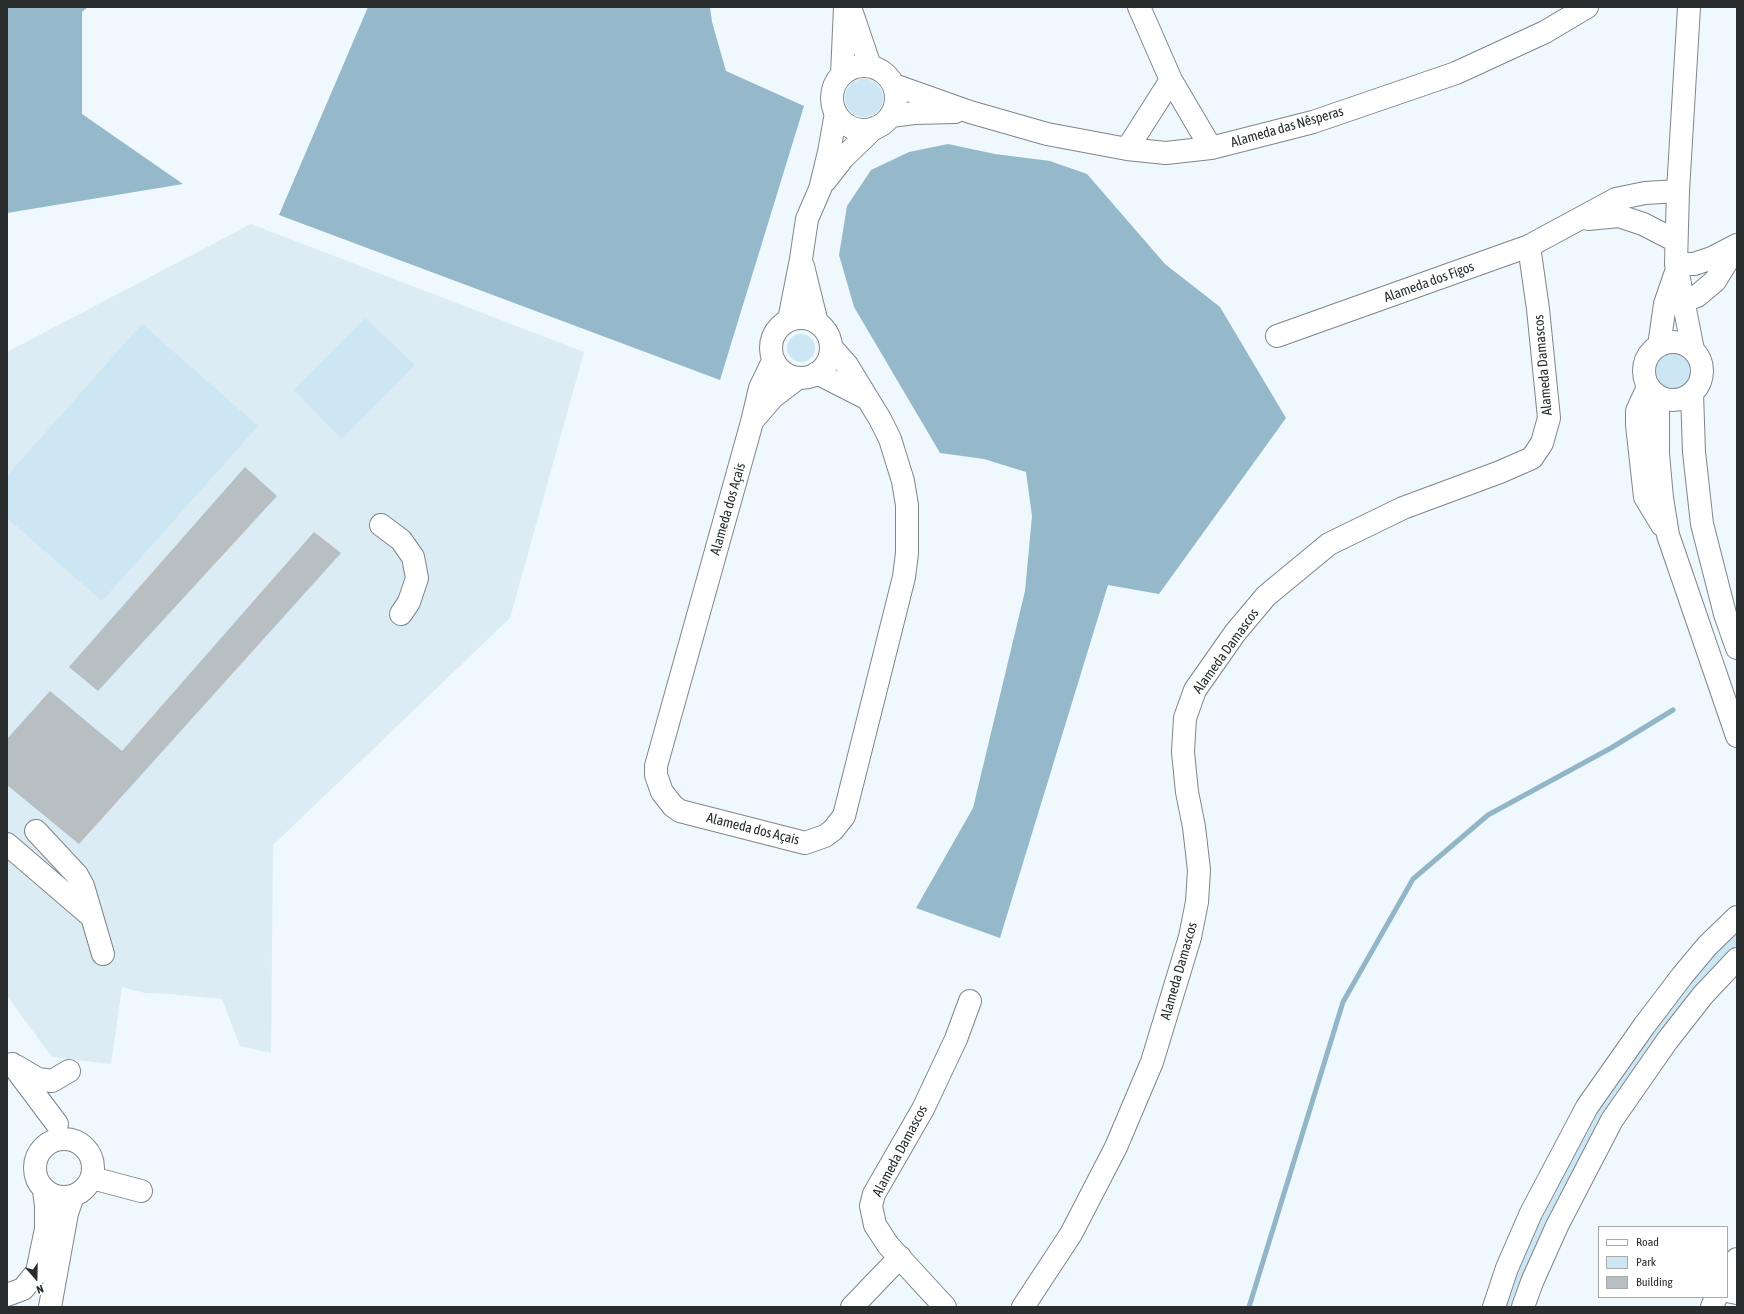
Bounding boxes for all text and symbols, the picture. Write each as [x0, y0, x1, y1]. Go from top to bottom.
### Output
street label: Alameda das Nêsperas [1229, 103, 1345, 151]
street label: Alameda dos Figos [1382, 258, 1476, 306]
street label: Alameda Damascos [1530, 314, 1556, 416]
street label: Alameda dos Açais [707, 461, 749, 557]
street label: Alameda Damascos [1189, 605, 1263, 697]
street label: Alameda dos Açais [705, 809, 801, 849]
street label: Alameda Damascos [1157, 920, 1201, 1022]
street label: Alameda Damascos [869, 1102, 931, 1200]
legend [1598, 1226, 1728, 1298]
text: Road [1636, 1235, 1659, 1249]
text: Park [1636, 1255, 1656, 1269]
north arrow [16, 1258, 56, 1298]
text: Building [1636, 1275, 1673, 1289]
text: N [35, 1283, 45, 1296]

